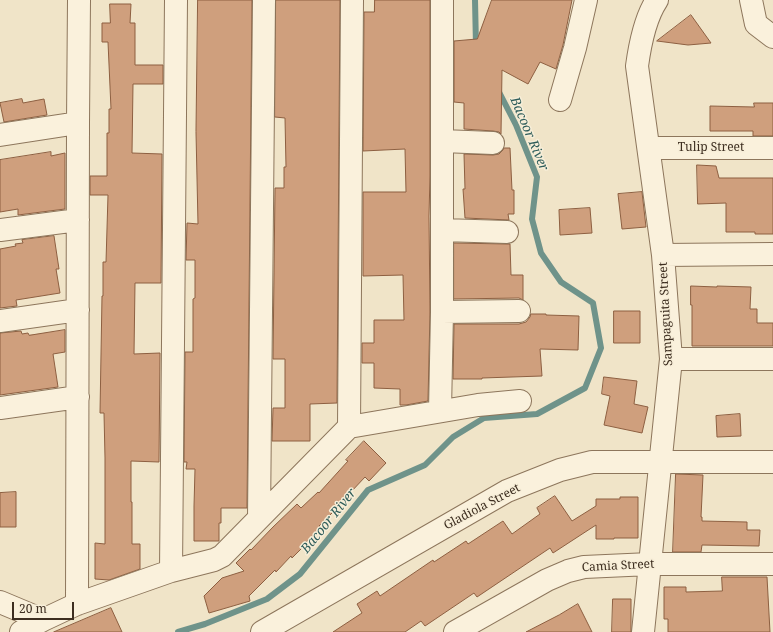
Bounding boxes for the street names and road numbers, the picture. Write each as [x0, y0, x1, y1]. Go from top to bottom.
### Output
street label: Tulip Street [678, 141, 744, 155]
street label: Sampaguita Street [656, 262, 676, 366]
street label: Gladiola Street [441, 481, 523, 533]
street label: Camia Street [581, 557, 655, 575]

